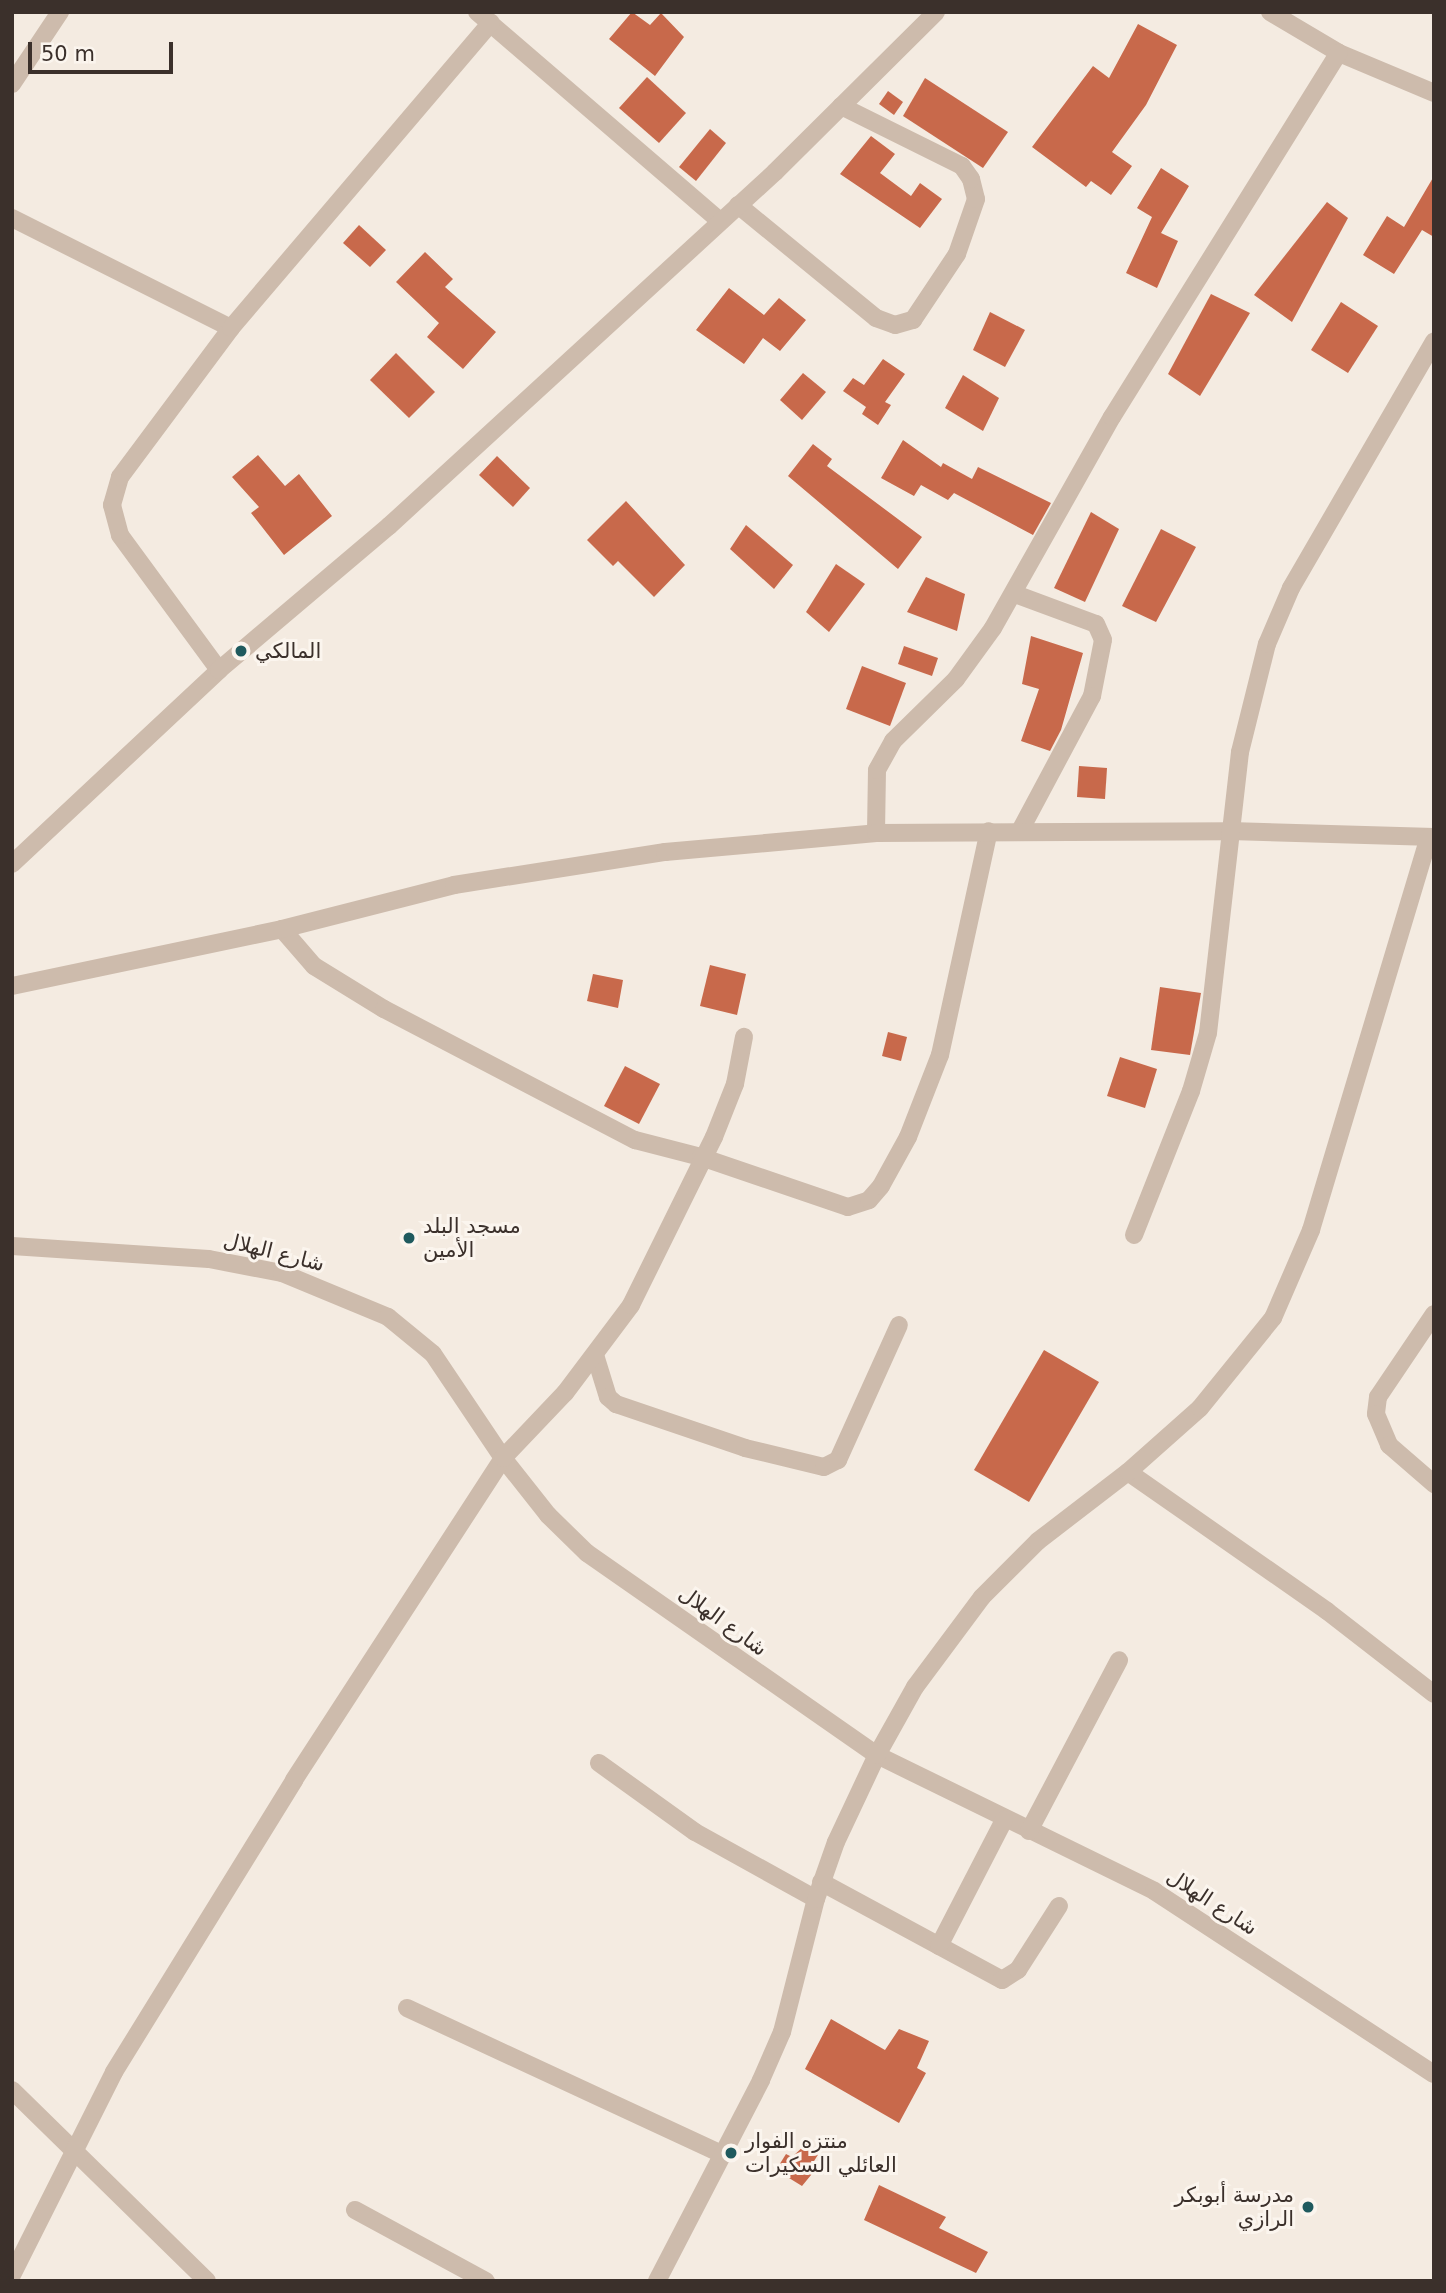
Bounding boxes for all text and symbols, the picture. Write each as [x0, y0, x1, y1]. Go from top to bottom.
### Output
scale bar [32, 28, 177, 72]
text: 50 m [41, 42, 95, 66]
place label: المالكي [255, 638, 321, 664]
marker: المالكي [233, 643, 249, 659]
place label: مسجد البلد الأمين [423, 1213, 521, 1263]
street label: شارع الهلال [221, 1227, 327, 1277]
marker: مسجد البلد الأمين [401, 1230, 417, 1246]
street label: شارع الهلال [674, 1581, 772, 1661]
street label: شارع الهلال [1162, 1863, 1262, 1941]
place label: منتزه الفوار العائلي السكيرات [745, 2128, 897, 2178]
marker: منتزه الفوار العائلي السكيرات [723, 2145, 739, 2161]
place label: مدرسة أبوبكر الرازي [1175, 2182, 1294, 2232]
marker: مدرسة أبوبكر الرازي [1300, 2199, 1316, 2215]

